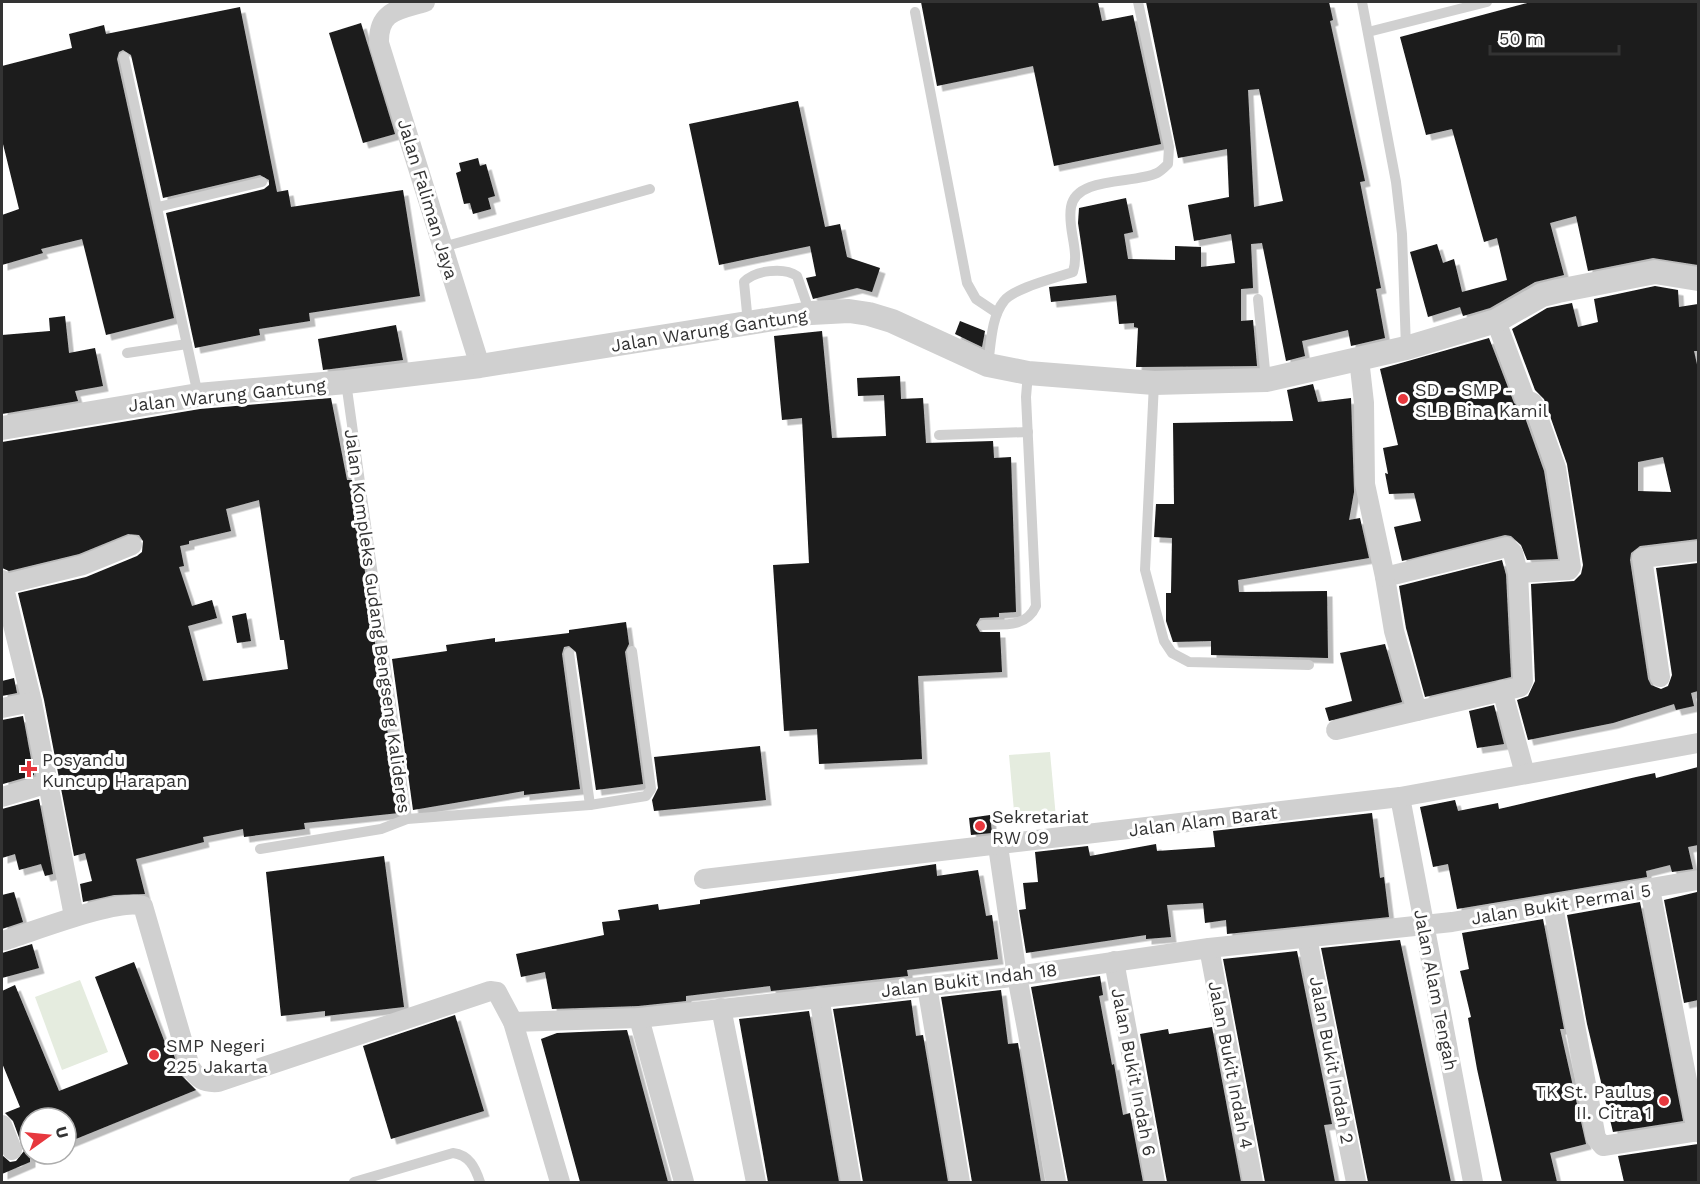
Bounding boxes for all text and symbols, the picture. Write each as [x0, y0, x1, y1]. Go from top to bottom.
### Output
scale bar [1490, 18, 1619, 56]
text: 50 m [1499, 28, 1544, 49]
street label: Jalan Faliman Jaya [394, 116, 462, 282]
street label: Jalan Warung Gantung [609, 304, 809, 356]
street label: Jalan Warung Gantung [127, 374, 327, 416]
place label: SD - SMP - SLB Bina Kamil [1415, 379, 1548, 421]
marker: SD - SMP - SLB Bina Kamil [1396, 392, 1410, 406]
street label: Jalan Kompleks Gudang Bengseng Kalideres [341, 428, 415, 814]
place label: Posyandu Kuncup Harapan [42, 749, 187, 791]
marker: Posyandu Kuncup Harapan [20, 760, 38, 778]
street label: Jalan Alam Barat [1127, 801, 1279, 841]
place label: Sekretariat RW 09 [992, 806, 1089, 848]
marker: Sekretariat RW 09 [973, 819, 987, 833]
street label: Jalan Bukit Permai 5 [1470, 879, 1652, 929]
street label: Jalan Alam Tengah [1410, 907, 1462, 1073]
street label: Jalan Bukit Indah 18 [880, 959, 1058, 1001]
street label: Jalan Bukit Indah 2 [1305, 974, 1359, 1146]
street label: Jalan Bukit Indah 4 [1204, 979, 1258, 1151]
street label: Jalan Bukit Indah 6 [1107, 986, 1161, 1158]
place label: SMP Negeri 225 Jakarta [166, 1035, 268, 1077]
marker: SMP Negeri 225 Jakarta [147, 1048, 161, 1062]
place label: TK St. Paulus II. Citra 1 [1535, 1081, 1652, 1123]
marker: TK St. Paulus II. Citra 1 [1657, 1094, 1671, 1108]
north arrow [18, 1106, 78, 1166]
text: U [51, 1124, 73, 1140]

